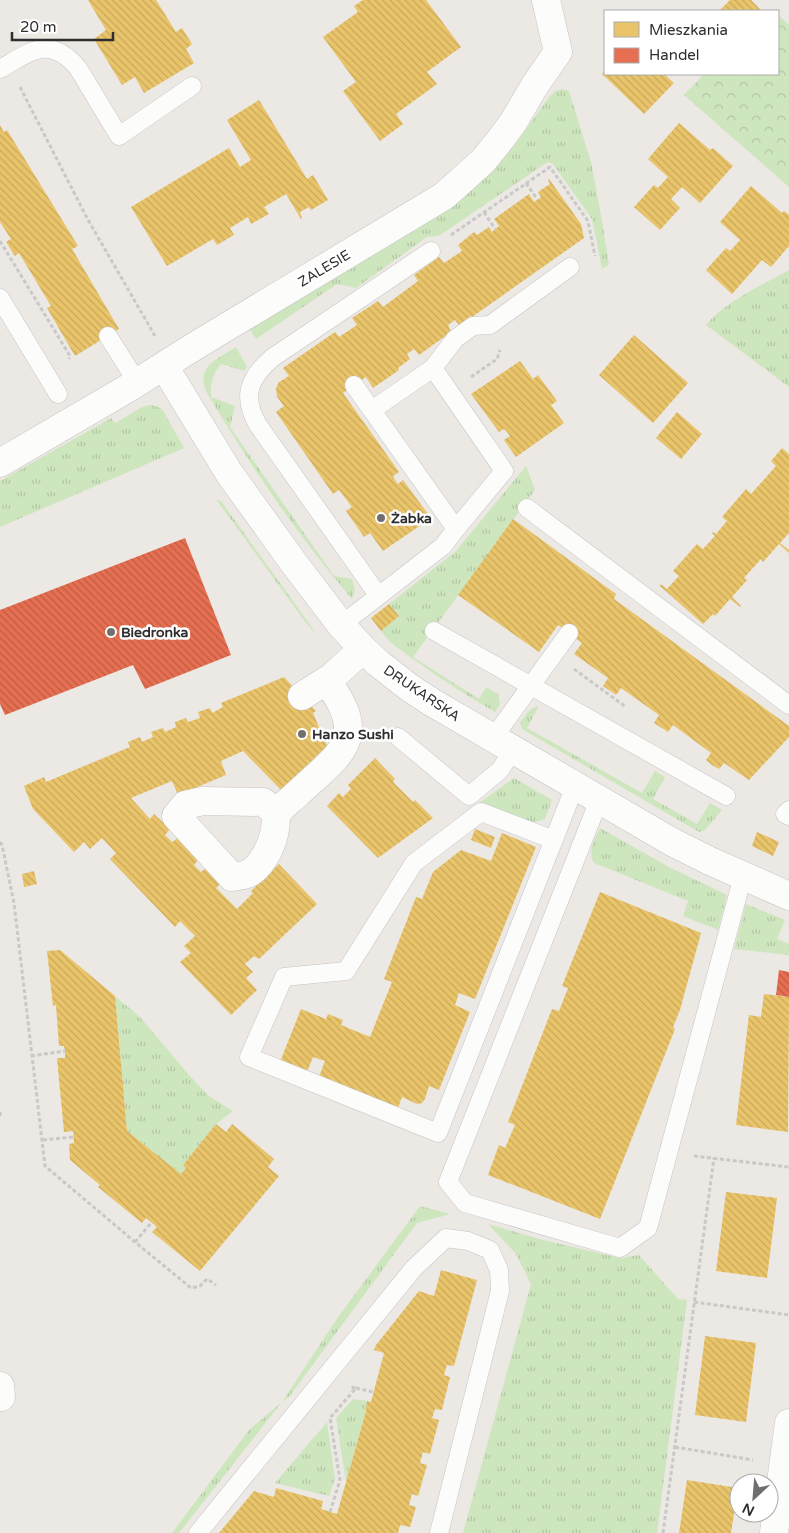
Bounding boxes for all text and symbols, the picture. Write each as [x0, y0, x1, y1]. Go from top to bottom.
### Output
scale bar [12, 10, 114, 42]
legend [604, 10, 779, 75]
text: 20 m [20, 18, 57, 36]
text: Mieszkania [649, 21, 728, 39]
text: Handel [649, 46, 700, 64]
street label: ZALESIE [295, 246, 354, 291]
place label: Żabka [391, 510, 432, 527]
marker: Żabka [375, 512, 387, 524]
place label: Biedronka [121, 624, 189, 641]
marker: Biedronka [105, 626, 117, 638]
street label: DRUKARSKA [380, 662, 463, 725]
place label: Hanzo Sushi [312, 726, 394, 743]
marker: Hanzo Sushi [296, 728, 308, 740]
north arrow [729, 1473, 779, 1523]
text: N [740, 1499, 757, 1519]

